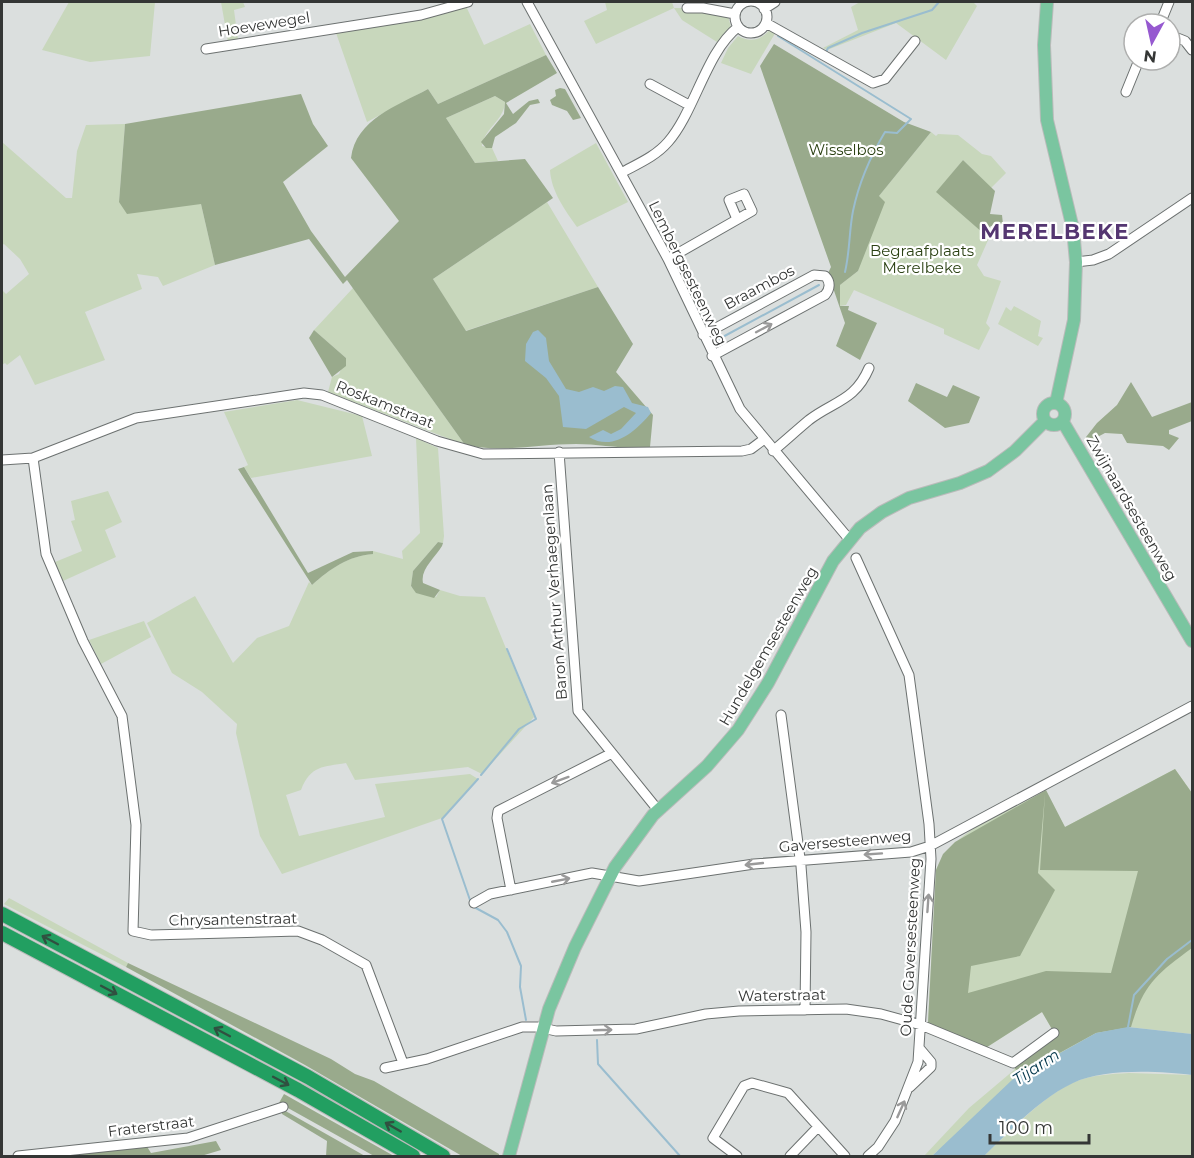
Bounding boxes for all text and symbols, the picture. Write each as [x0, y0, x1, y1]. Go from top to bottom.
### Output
street label: Hoevewegel [217, 7, 311, 41]
north arrow [1122, 12, 1182, 72]
text: N [1142, 46, 1158, 67]
park label: Wisselbos [808, 140, 884, 159]
street label: Lembergsesteenweg [645, 197, 731, 349]
district label: MERELBEKE [980, 219, 1130, 244]
park label: Begraafplaats Merelbeke [870, 241, 974, 277]
street label: Braambos [720, 260, 798, 314]
one-way arrow [755, 322, 772, 334]
street label: Roskamstraat [333, 376, 437, 432]
street label: Zwijnaardsesteenweg [1083, 432, 1181, 584]
street label: Baron Arthur Verhaegenlaan [537, 483, 571, 701]
street label: Hundelgemsesteenweg [715, 563, 821, 729]
one-way arrow [552, 775, 570, 786]
street label: Gaversesteenweg [778, 826, 912, 856]
one-way arrow [863, 849, 883, 860]
street label: Oude Gaversesteenweg [896, 857, 924, 1037]
one-way arrow [745, 859, 764, 870]
one-way arrow [551, 874, 570, 885]
one-way arrow [922, 894, 933, 914]
street label: Chrysantenstraat [169, 908, 297, 930]
one-way arrow [42, 934, 59, 946]
one-way arrow [100, 984, 118, 996]
street label: Waterstraat [738, 985, 826, 1005]
one-way arrow [592, 1025, 612, 1036]
one-way arrow [214, 1026, 232, 1037]
water label: Tijarm [1009, 1045, 1063, 1089]
one-way arrow [272, 1075, 289, 1087]
one-way arrow [895, 1100, 907, 1118]
scale bar [990, 1107, 1089, 1145]
street label: Fraterstraat [107, 1111, 195, 1141]
text: 100 m [999, 1117, 1053, 1139]
one-way arrow [384, 1121, 402, 1132]

